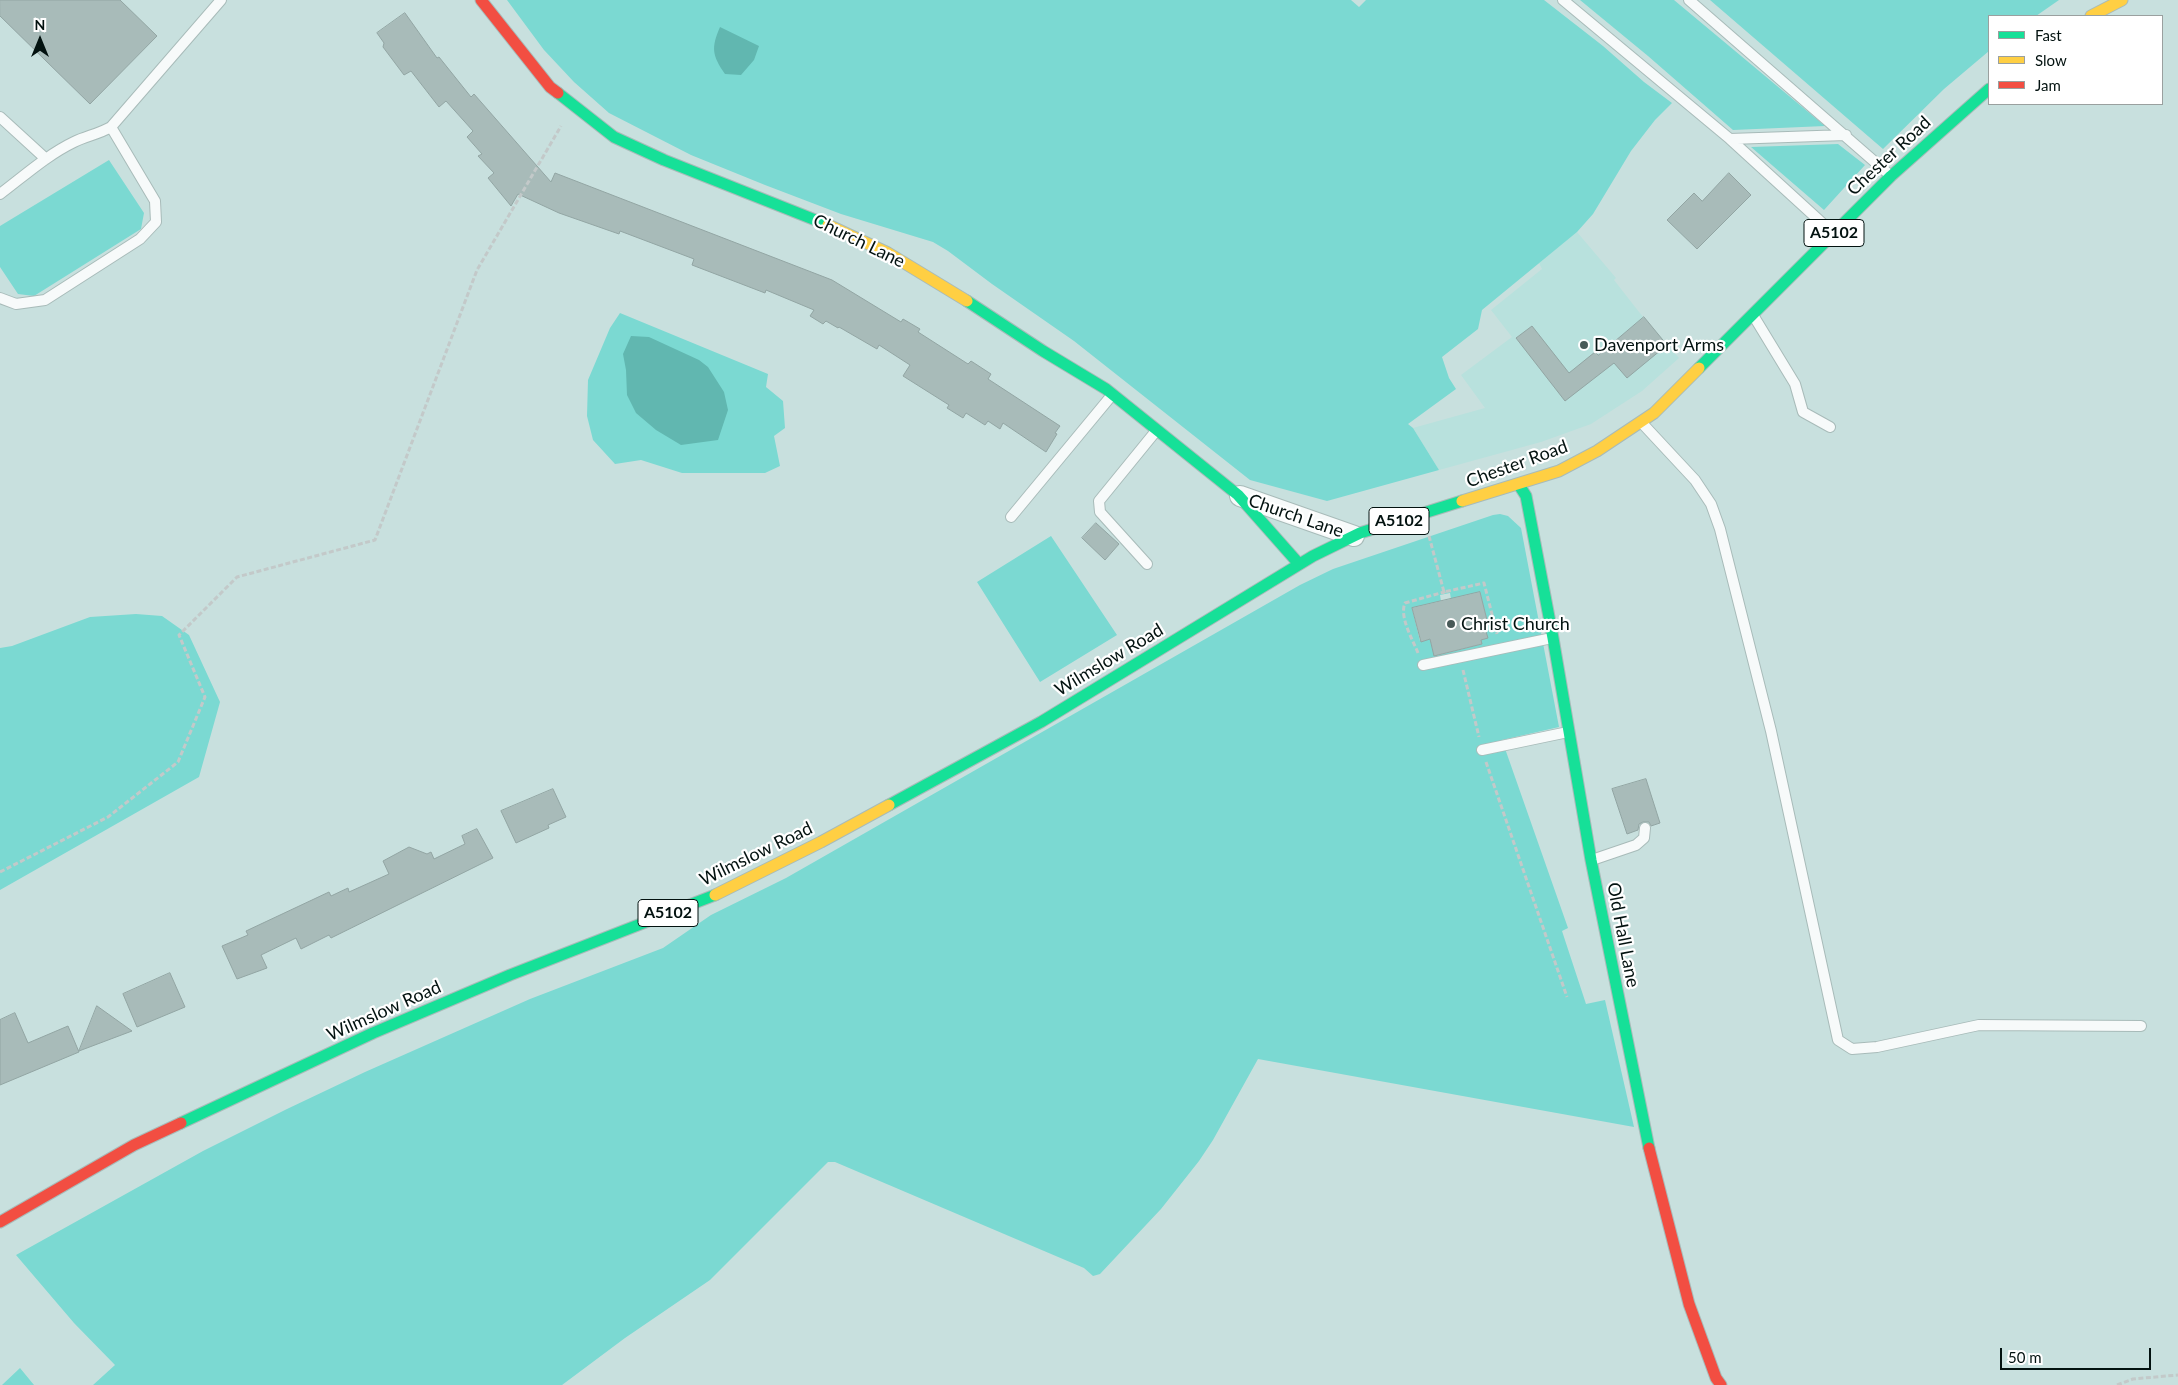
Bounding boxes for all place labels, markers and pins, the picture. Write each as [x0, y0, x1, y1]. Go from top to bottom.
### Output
place label: Davenport Arms [1594, 334, 1724, 356]
marker: Davenport Arms [1578, 339, 1590, 351]
place label: Christ Church [1461, 613, 1570, 635]
marker: Christ Church [1445, 618, 1457, 630]

